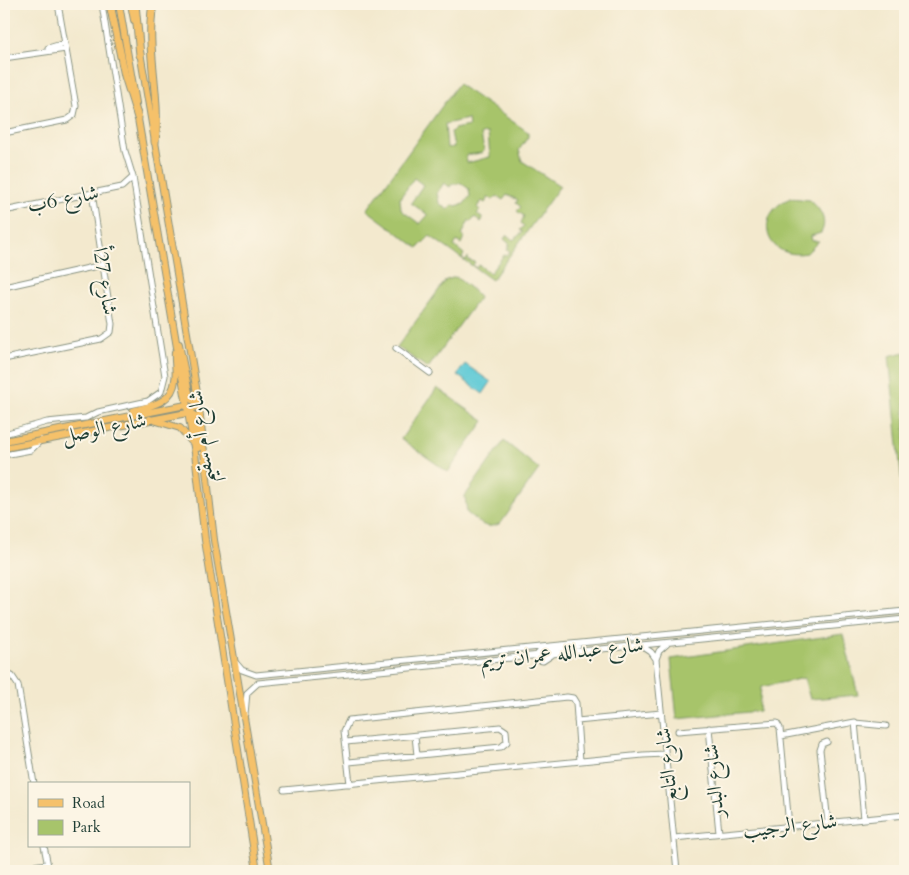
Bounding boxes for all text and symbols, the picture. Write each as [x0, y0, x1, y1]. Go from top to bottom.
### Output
street label: شارع 6ب [25, 178, 102, 223]
street label: شارع 27أ [82, 245, 126, 318]
street label: شارع أم سقيم [180, 388, 227, 485]
street label: شارع الوصل [59, 406, 149, 453]
street label: شارع عبدالله عمران تريم [479, 630, 645, 679]
street label: شارع التابع [649, 726, 689, 804]
street label: شارع البدر [696, 743, 735, 821]
legend [28, 782, 190, 848]
text: Road [72, 793, 105, 813]
street label: شارع الرجيب [741, 807, 839, 848]
text: Park [72, 817, 101, 837]

